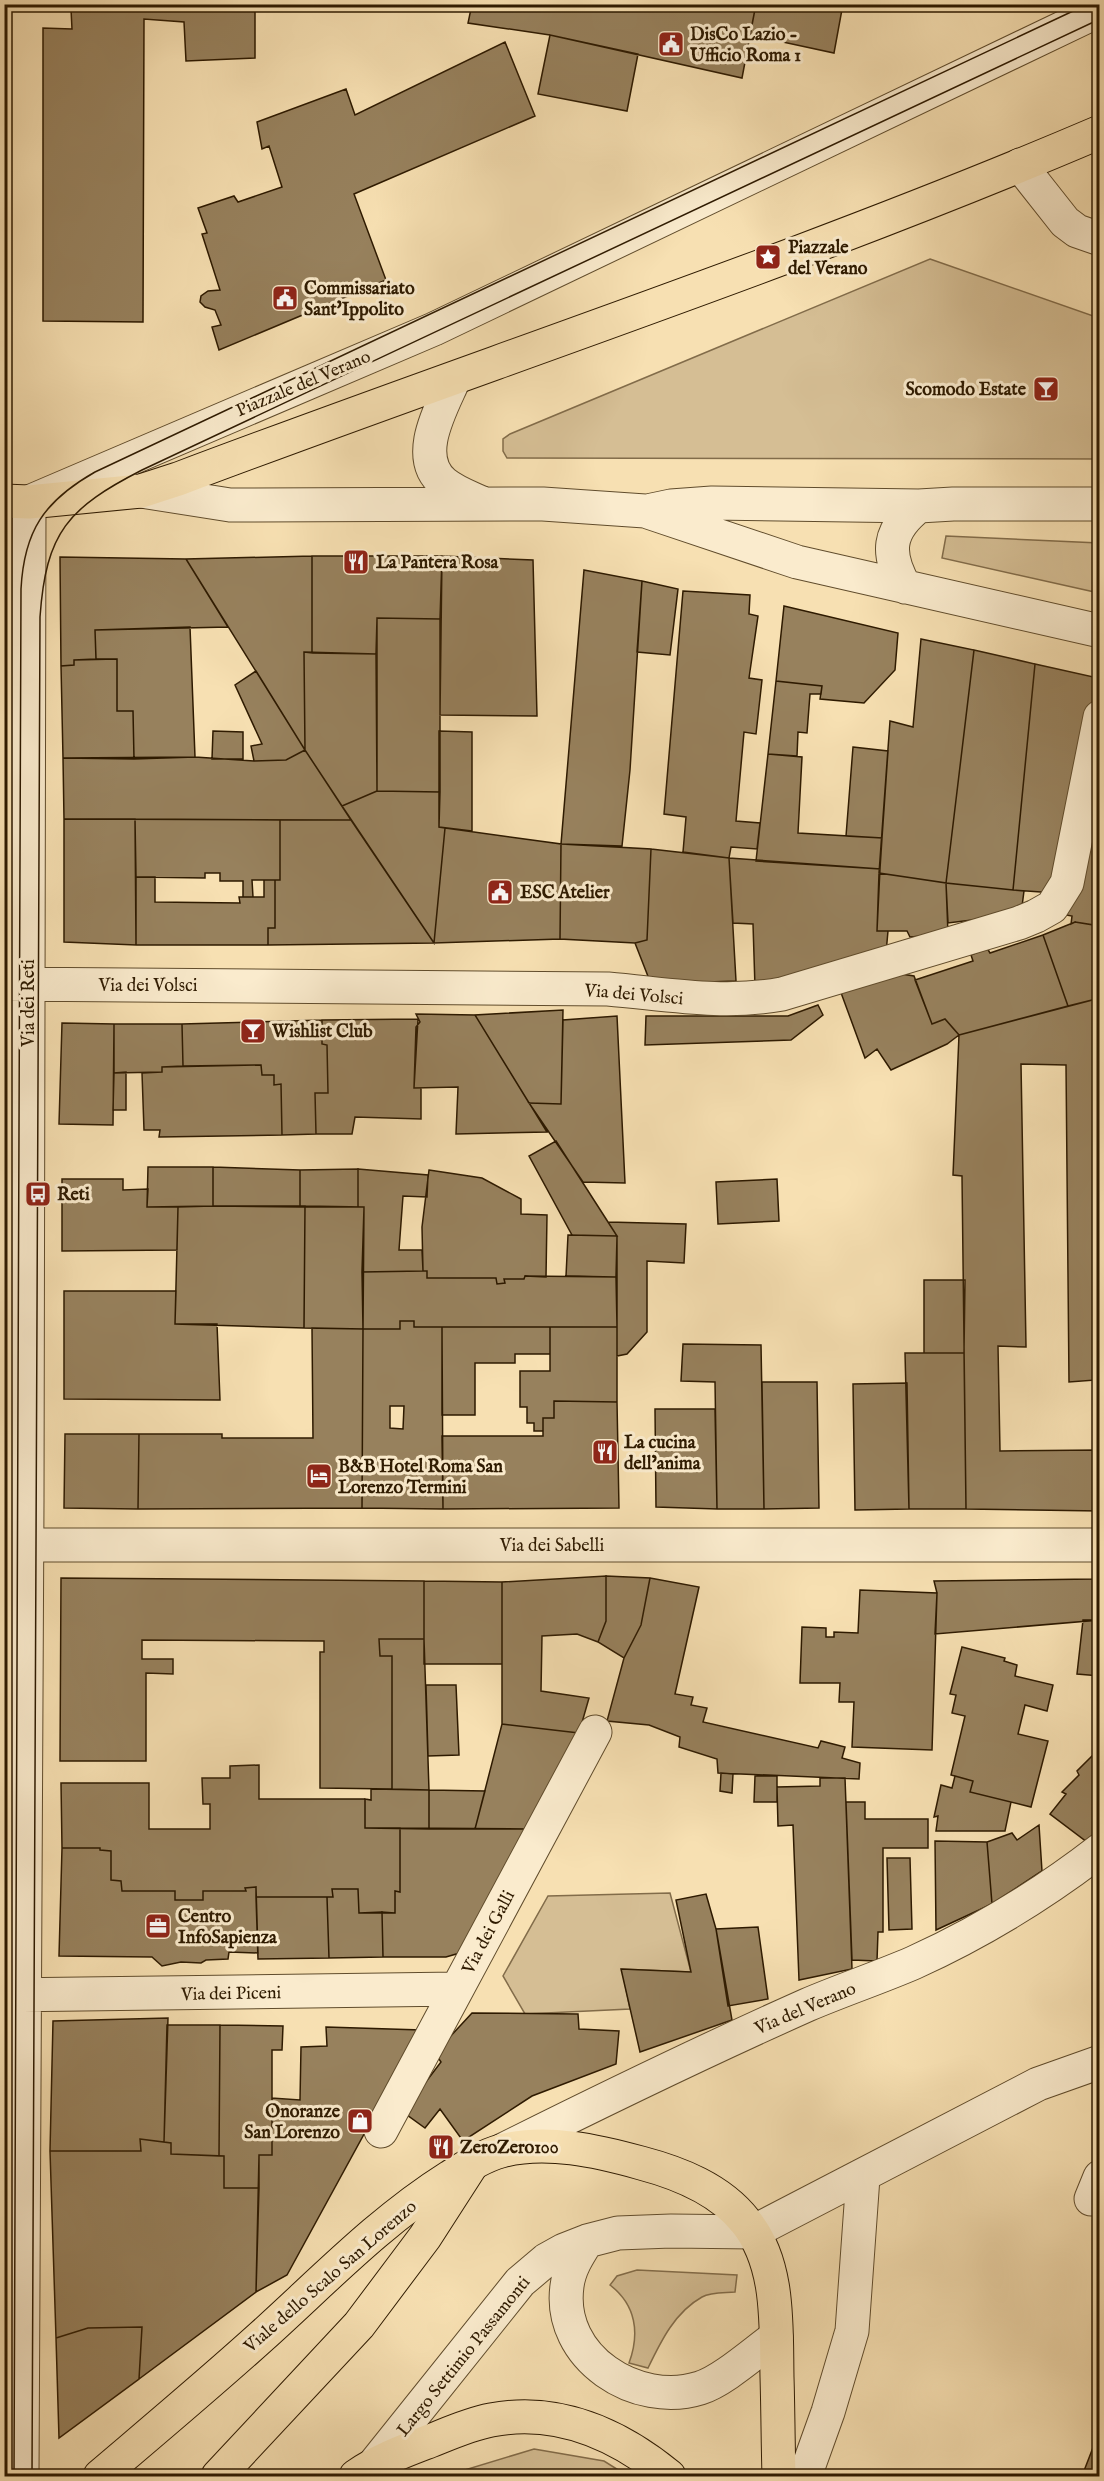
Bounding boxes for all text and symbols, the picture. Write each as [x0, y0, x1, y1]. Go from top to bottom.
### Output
place label: DisCo Lazio - Ufficio Roma 1 [689, 24, 801, 68]
public building icon: DisCo Lazio - Ufficio Roma 1 [656, 29, 686, 59]
place label: Piazzale del Verano [788, 237, 868, 281]
place icon: Piazzale del Verano [753, 242, 783, 272]
place label: Commissariato Sant'Ippolito [304, 278, 415, 322]
public building icon: Commissariato Sant'Ippolito [270, 283, 300, 313]
street label: Piazzale del Verano [233, 346, 375, 423]
bar icon: Scomodo Estate [1031, 374, 1061, 404]
place label: Scomodo Estate [905, 379, 1027, 402]
restaurant icon: La Pantera Rosa [341, 547, 371, 577]
place label: La Pantera Rosa [376, 552, 500, 575]
public building icon: ESC Atelier [485, 877, 515, 907]
place label: ESC Atelier [520, 882, 610, 905]
street label: Via dei Reti [18, 959, 41, 1048]
street label: Via dei Volsci [97, 975, 198, 998]
street label: Via dei Volsci [582, 980, 684, 1011]
bar icon: Wishlist Club [238, 1016, 268, 1046]
place label: Wishlist Club [271, 1021, 373, 1044]
bus stop icon: Reti [23, 1179, 53, 1209]
place label: Reti [57, 1184, 90, 1207]
place label: La cucina dell’anima [624, 1432, 702, 1476]
restaurant icon: La cucina dell’anima [590, 1437, 620, 1467]
place label: B&B Hotel Roma San Lorenzo Termini [338, 1456, 503, 1500]
hotel icon: B&B Hotel Roma San Lorenzo Termini [304, 1461, 334, 1491]
street label: Via dei Sabelli [499, 1535, 604, 1558]
street label: Via dei Galli [457, 1887, 521, 1979]
place label: Centro InfoSapienza [178, 1906, 278, 1950]
office icon: Centro InfoSapienza [143, 1911, 173, 1941]
street label: Via del Verano [751, 1978, 860, 2041]
street label: Via dei Piceni [180, 1982, 282, 2007]
place label: Onoranze San Lorenzo [244, 2101, 341, 2145]
shop icon: Onoranze San Lorenzo [345, 2106, 375, 2136]
restaurant icon: ZeroZero100 [426, 2132, 456, 2162]
place label: ZeroZero100 [460, 2137, 559, 2160]
street label: Viale dello Scalo San Lorenzo [239, 2196, 422, 2359]
street label: Largo Settimio Passamonti [392, 2272, 536, 2442]

